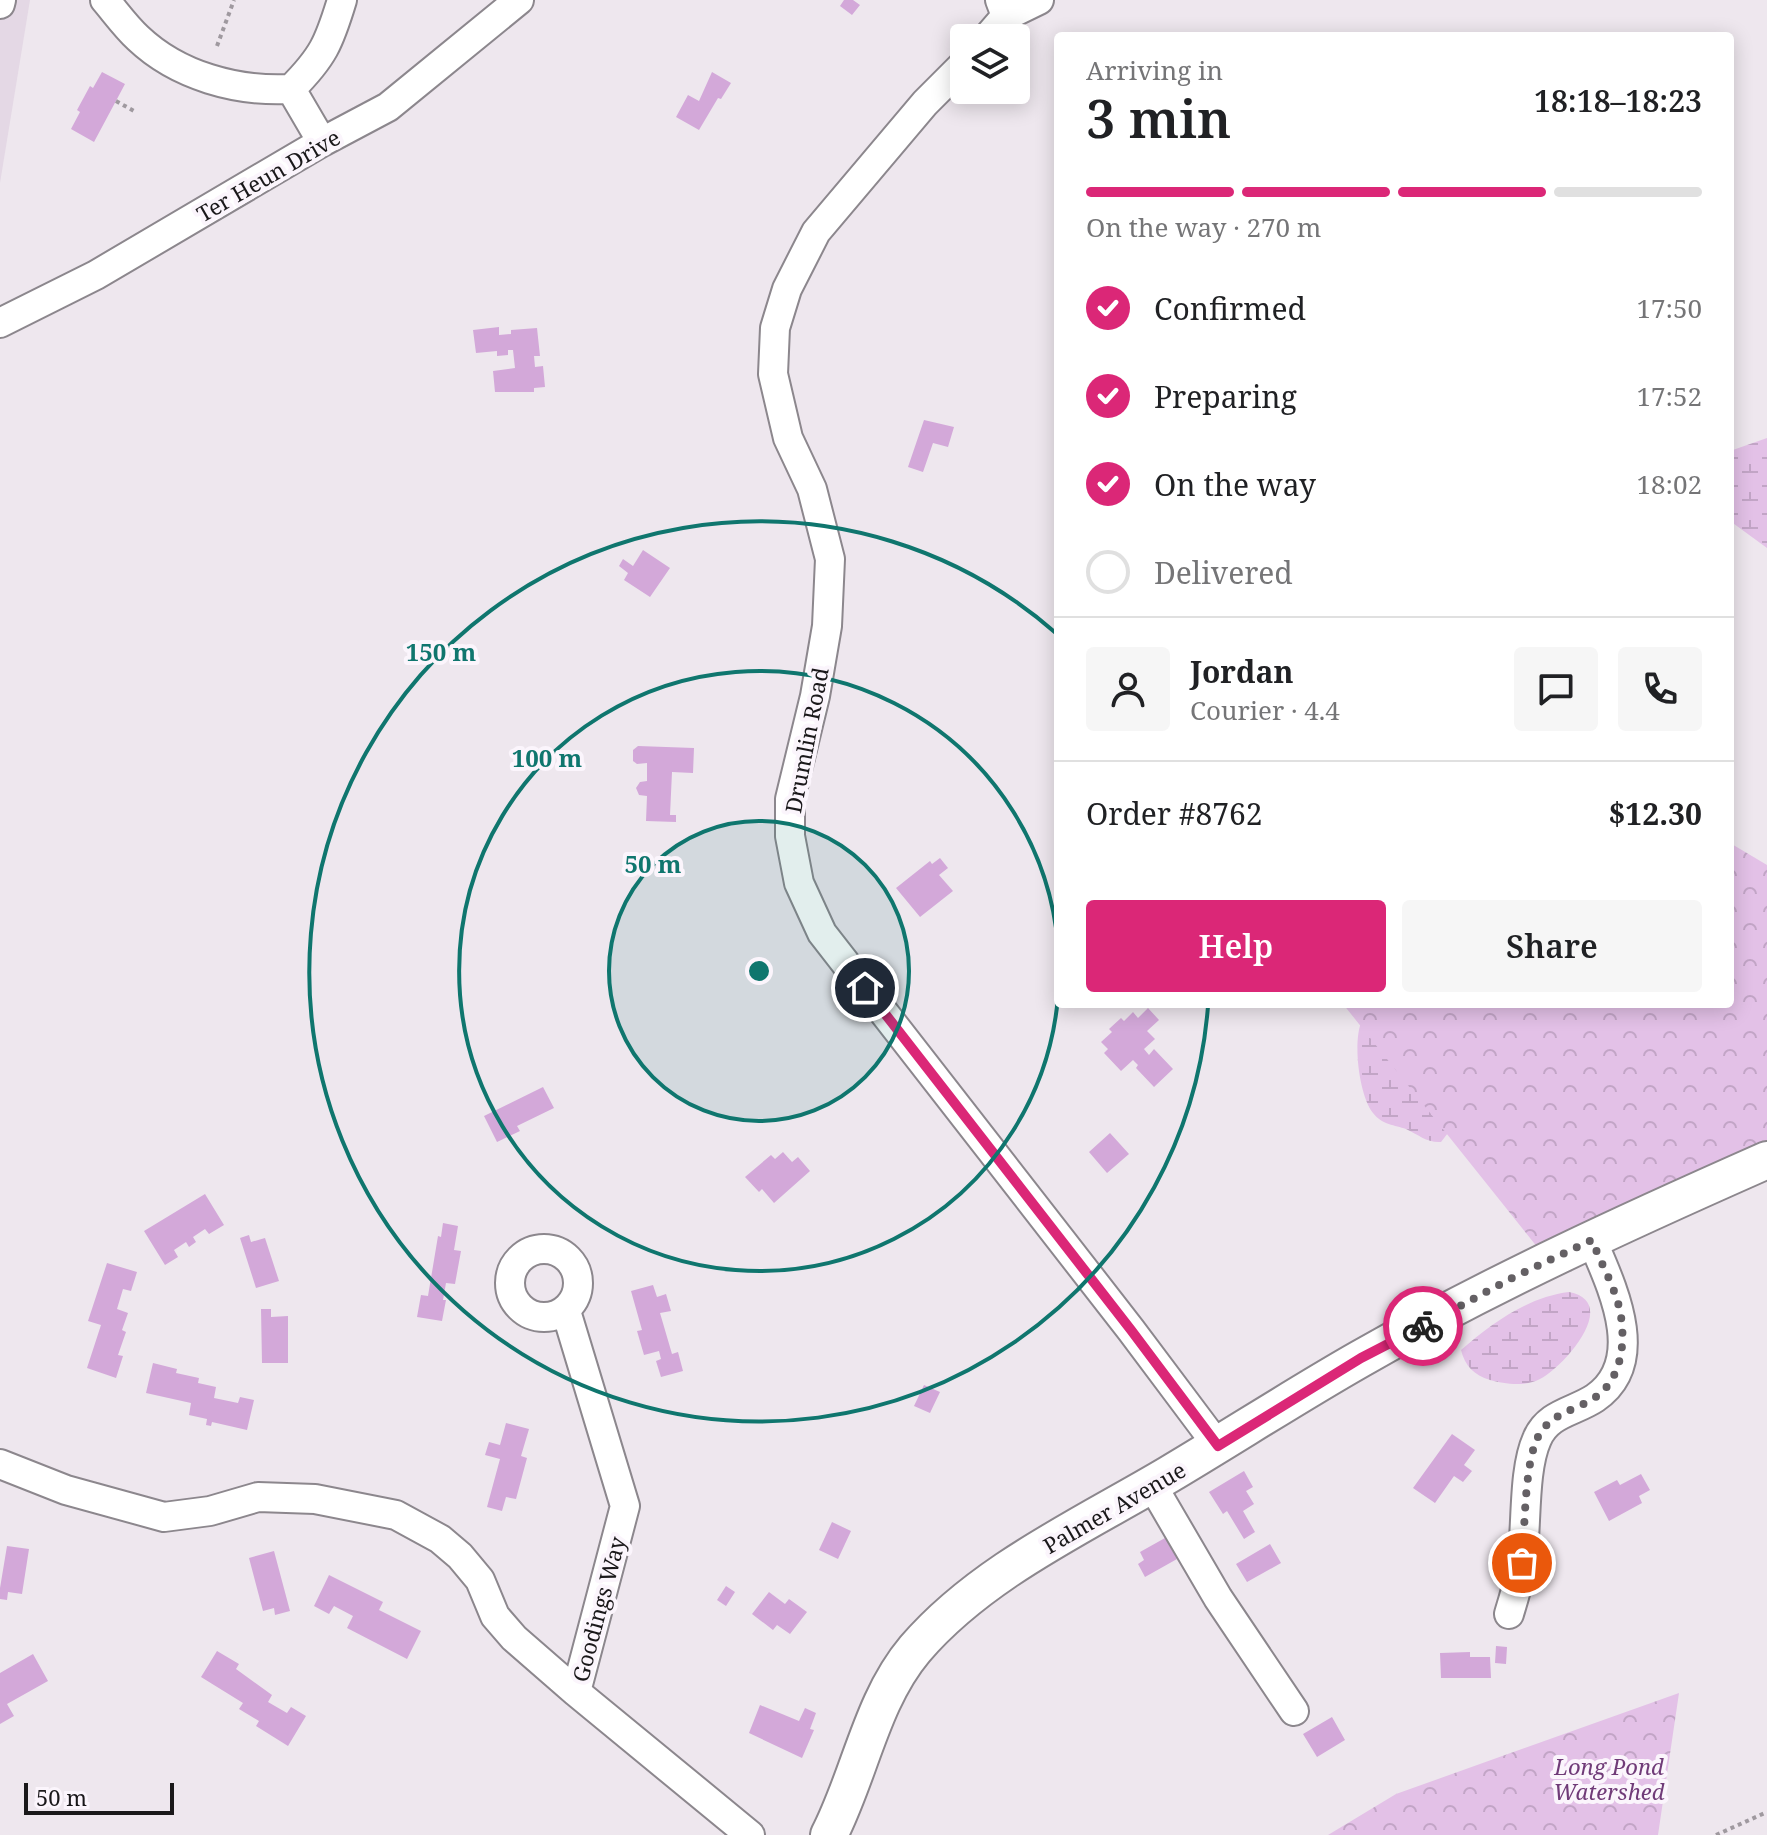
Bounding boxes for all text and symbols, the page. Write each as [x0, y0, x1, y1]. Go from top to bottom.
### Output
map controls [950, 24, 1030, 104]
button: layers [950, 24, 1030, 104]
text: Arriving in [1086, 52, 1223, 88]
text: 18:18–18:23 [1534, 80, 1702, 121]
text: 3 min [1086, 82, 1231, 153]
street label: Ter Heun Drive [191, 122, 345, 228]
text: On the way · 270 m [1086, 209, 1321, 245]
icon: check [1086, 286, 1130, 330]
text: Confirmed [1154, 288, 1306, 329]
text: 17:50 [1636, 290, 1702, 326]
icon: check [1086, 374, 1130, 418]
text: Preparing [1154, 376, 1297, 417]
text: 17:52 [1636, 378, 1702, 414]
icon: check [1086, 462, 1130, 506]
text: On the way [1154, 464, 1316, 505]
text: 18:02 [1636, 466, 1702, 502]
text: Delivered [1154, 552, 1293, 593]
text: 150 m [406, 635, 477, 668]
button: person [1086, 647, 1170, 731]
button: chat [1514, 647, 1598, 731]
button: phone [1618, 647, 1702, 731]
text: Jordan [1190, 651, 1293, 692]
street label: Drumlin Road [777, 664, 835, 815]
text: Courier · 4.4 [1190, 692, 1340, 728]
text: 100 m [512, 741, 583, 774]
text: Order #8762 [1086, 793, 1263, 834]
text: $12.30 [1608, 793, 1702, 834]
text: 50 m [624, 847, 682, 880]
button: Help [1086, 900, 1386, 992]
button: Share [1402, 900, 1702, 992]
pin [831, 954, 899, 1022]
centre of rings [745, 957, 773, 985]
icon: home [843, 966, 887, 1010]
courier [1383, 1286, 1463, 1366]
icon: bike [1401, 1304, 1445, 1348]
street label: Palmer Avenue [1037, 1454, 1191, 1560]
pin [1488, 1529, 1556, 1597]
street label: Goodings Way [564, 1533, 632, 1685]
icon: bag [1500, 1541, 1544, 1585]
park label: Long Pond Watershed [1553, 1751, 1665, 1806]
scale bar [24, 1779, 174, 1815]
text: 50 m [36, 1782, 87, 1812]

